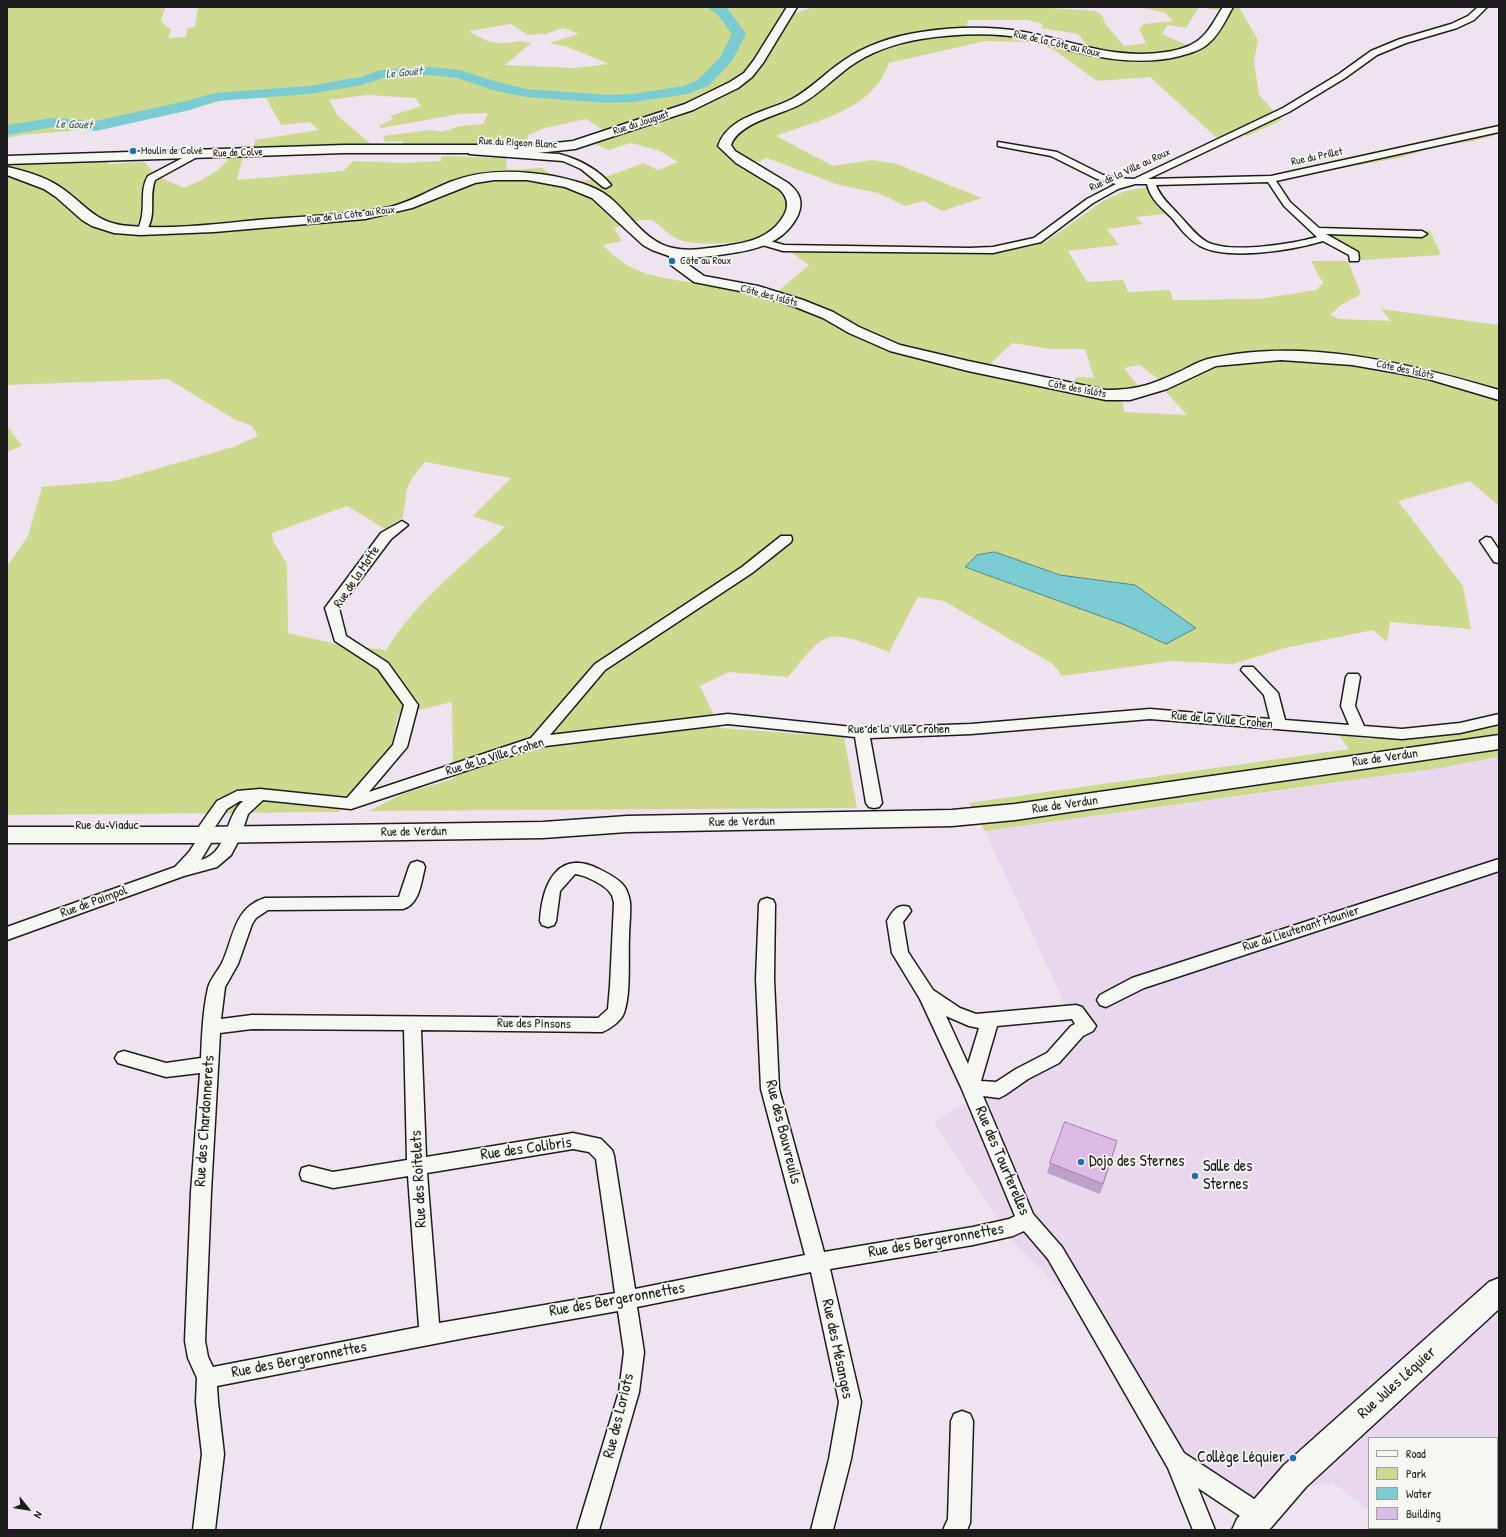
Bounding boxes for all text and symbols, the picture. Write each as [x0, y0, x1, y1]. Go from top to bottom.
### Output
street label: Rue de la Côte au Roux [1012, 28, 1102, 60]
water label: Le Gouët [385, 64, 423, 82]
street label: Rue du Jouguet [611, 108, 671, 138]
water label: Le Gouët [56, 117, 92, 133]
street label: Rue du Pigeon Blanc [478, 134, 558, 152]
place label: Moulin de Colvé [141, 144, 203, 158]
street label: Rue du Prillet [1290, 145, 1344, 169]
marker: Moulin de Colvé [128, 146, 138, 156]
street label: Rue de Colve [213, 146, 263, 160]
street label: Rue de la Ville au Roux [1088, 146, 1172, 194]
street label: Rue de la Côte au Roux [306, 203, 396, 227]
place label: Côte au Roux [680, 254, 731, 268]
marker: Côte au Roux [667, 256, 677, 266]
street label: Côte des Islôts [739, 282, 799, 310]
street label: Côte des Islôts [1375, 357, 1435, 383]
street label: Côte des Islôts [1047, 377, 1107, 401]
street label: Rue de la Motte [331, 543, 383, 611]
street label: Rue de la Ville Crohen [1171, 708, 1273, 732]
street label: Rue de la Ville Crohen [848, 722, 950, 738]
street label: Rue de la Ville Crohen [444, 735, 546, 779]
street label: Rue de Verdun [1351, 746, 1419, 770]
street label: Rue de Verdun [1031, 793, 1099, 817]
street label: Rue de Verdun [709, 814, 775, 830]
street label: Rue du Viaduc [75, 818, 139, 834]
street label: Rue de Verdun [381, 824, 447, 840]
street label: Rue de Paimpol [59, 883, 129, 921]
street label: Rue du Lieutenant Mounier [1241, 903, 1361, 955]
street label: Rue des Pinsons [497, 1016, 571, 1032]
street label: Rue des Chardonnerets [191, 1055, 219, 1187]
street label: Rue des Bouvreuils [761, 1078, 805, 1186]
street label: Rue des Tourterelles [970, 1104, 1034, 1218]
street label: Rue des Roitelets [407, 1130, 431, 1228]
street label: Rue des Colibris [479, 1133, 573, 1165]
place label: Dojo des Sternes [1089, 1152, 1185, 1172]
marker: Dojo des Sternes [1076, 1157, 1086, 1167]
place label: Salle des Sternes [1203, 1157, 1252, 1195]
marker: Salle des Sternes [1190, 1171, 1200, 1181]
street label: Rue des Bergeronnettes [867, 1220, 1005, 1262]
street label: Rue des Bergeronnettes [548, 1279, 686, 1321]
street label: Rue des Mésanges [817, 1297, 857, 1401]
street label: Rue des Bergeronnettes [230, 1337, 368, 1383]
street label: Rue Jules Léquier [1354, 1343, 1440, 1423]
street label: Rue des Loriots [599, 1372, 639, 1460]
legend [1368, 1437, 1498, 1529]
text: Road [1406, 1445, 1426, 1462]
place label: Collège Léquier [1197, 1448, 1285, 1468]
marker: Collège Léquier [1288, 1453, 1298, 1463]
text: Park [1406, 1465, 1426, 1482]
text: Water [1406, 1485, 1432, 1502]
north arrow [8, 1489, 48, 1529]
text: Building [1406, 1505, 1441, 1522]
text: N [31, 1509, 46, 1521]

